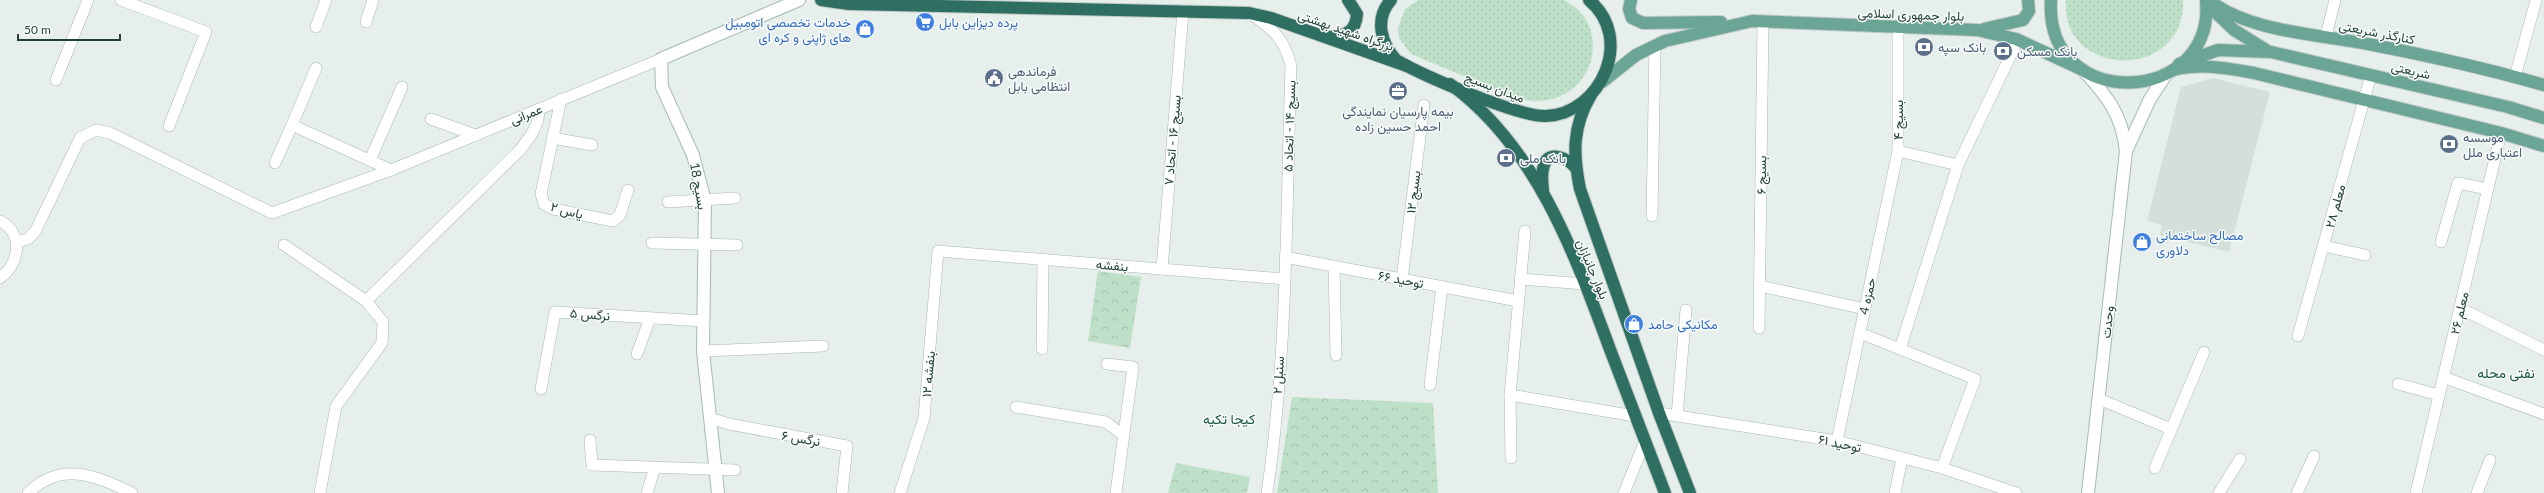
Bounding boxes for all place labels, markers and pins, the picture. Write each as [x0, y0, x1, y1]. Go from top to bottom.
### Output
supermarket icon: پرده دیزاین بابل [914, 11, 936, 33]
place label: خدمات تخصصی اتومبیل های ژاپنی و کره ای [725, 14, 851, 47]
place label: پرده دیزاین بابل [939, 14, 1018, 32]
shop icon: خدمات تخصصی اتومبیل های ژاپنی و کره ای [854, 18, 876, 40]
bank icon: بانک سپه [1913, 36, 1935, 58]
place label: بانک سپه [1938, 39, 1986, 57]
bank icon: بانک مسکن [1992, 40, 2014, 62]
place label: بانک مسکن [2017, 43, 2078, 60]
place label: فرماندهی انتظامی بابل [1008, 63, 1070, 95]
public building icon: فرماندهی انتظامی بابل [983, 67, 1005, 89]
office icon: بیمه پارسیان نمایندگی احمد حسین زاده [1387, 80, 1409, 102]
place label: بیمه پارسیان نمایندگی احمد حسین زاده [1342, 103, 1454, 135]
place label: موسسه اعتباری ملل [2463, 129, 2522, 161]
bank icon: موسسه اعتباری ملل [2438, 133, 2460, 155]
bank icon: بانک ملی [1495, 147, 1517, 169]
place label: بانک ملی [1520, 150, 1566, 167]
place label: مصالح ساختمانی دلاوری [2156, 227, 2244, 259]
shop icon: مصالح ساختمانی دلاوری [2131, 231, 2153, 253]
shop icon: مکانیکی حامد [1623, 313, 1645, 335]
place label: مکانیکی حامد [1648, 316, 1718, 333]

